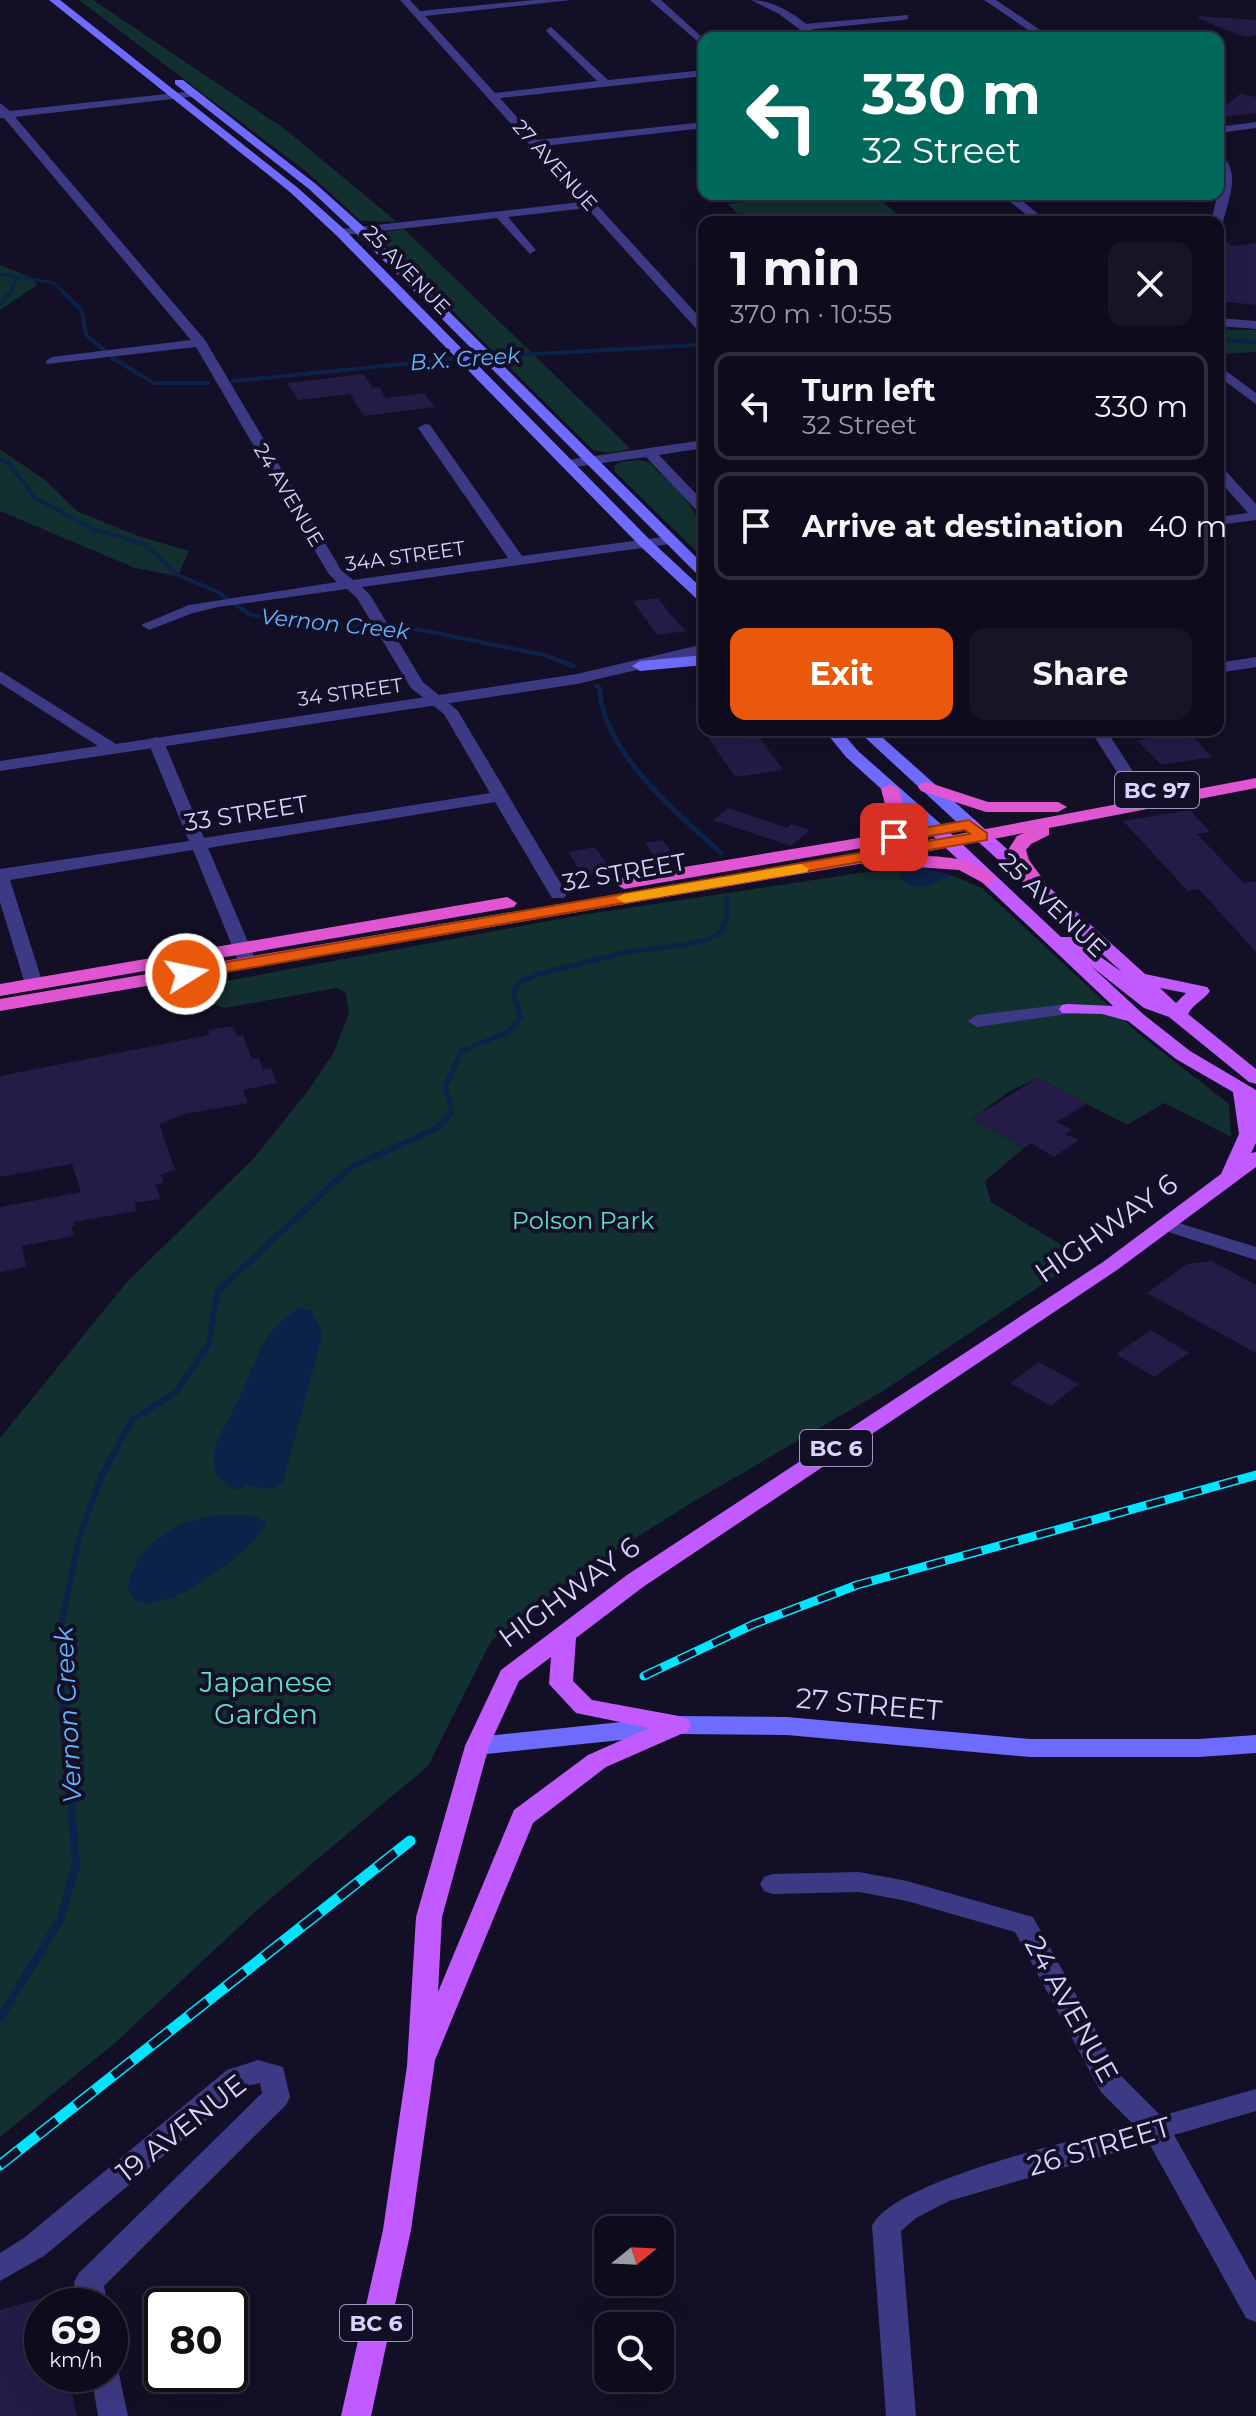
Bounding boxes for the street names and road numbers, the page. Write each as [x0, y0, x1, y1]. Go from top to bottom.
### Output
street label: 27 AVENUE [508, 114, 602, 216]
street label: 25 AVENUE [359, 221, 455, 319]
street label: 24 AVENUE [249, 439, 329, 551]
street label: 34A STREET [344, 536, 467, 576]
street label: 34 STREET [296, 673, 405, 711]
road number: BC 97 [1115, 772, 1199, 808]
street label: 33 STREET [182, 789, 310, 837]
street label: 32 STREET [560, 847, 688, 897]
street label: 25 AVENUE [994, 847, 1112, 963]
street label: HIGHWAY 6 [1028, 1166, 1184, 1290]
road number: BC 6 [800, 1430, 872, 1466]
street label: HIGHWAY 6 [492, 1529, 646, 1655]
street label: 27 STREET [795, 1681, 943, 1727]
street label: 24 AVENUE [1018, 1930, 1126, 2088]
street label: 19 AVENUE [109, 2067, 253, 2189]
street label: 26 STREET [1024, 2109, 1174, 2183]
road number: BC 6 [340, 2305, 412, 2341]

